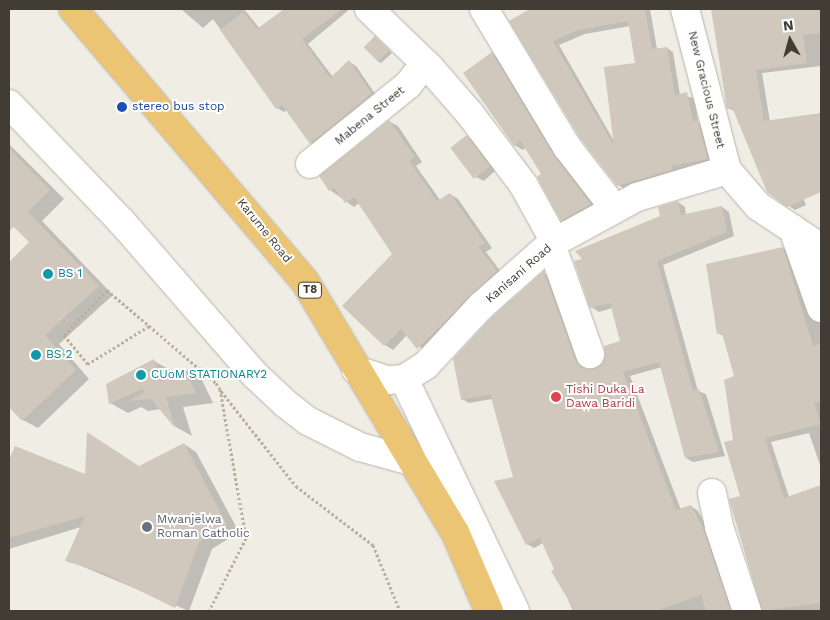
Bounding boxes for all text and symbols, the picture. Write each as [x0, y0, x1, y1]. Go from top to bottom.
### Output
north arrow [765, 15, 815, 65]
text: N [782, 17, 794, 34]
street label: New Gracious Street [684, 30, 728, 150]
street label: Mabena Street [332, 83, 408, 149]
place label: stereo bus stop [132, 100, 225, 114]
marker: stereo bus stop [116, 101, 128, 113]
street label: Karume Road [234, 196, 294, 266]
street label: Kanisani Road [483, 242, 555, 306]
place label: BS 1 [58, 267, 82, 281]
marker: BS 1 [42, 268, 54, 280]
road number: T8 [298, 282, 322, 298]
place label: BS 2 [46, 348, 73, 362]
marker: BS 2 [30, 349, 42, 361]
place label: CUoM STATIONARY2 [151, 368, 267, 382]
marker: CUoM STATIONARY2 [135, 369, 147, 381]
place label: Tishi Duka La Dawa Baridi [566, 383, 645, 411]
marker: Tishi Duka La Dawa Baridi [550, 391, 562, 403]
place label: Mwanjelwa Roman Catholic [157, 513, 250, 541]
marker: Mwanjelwa Roman Catholic [141, 521, 153, 533]

